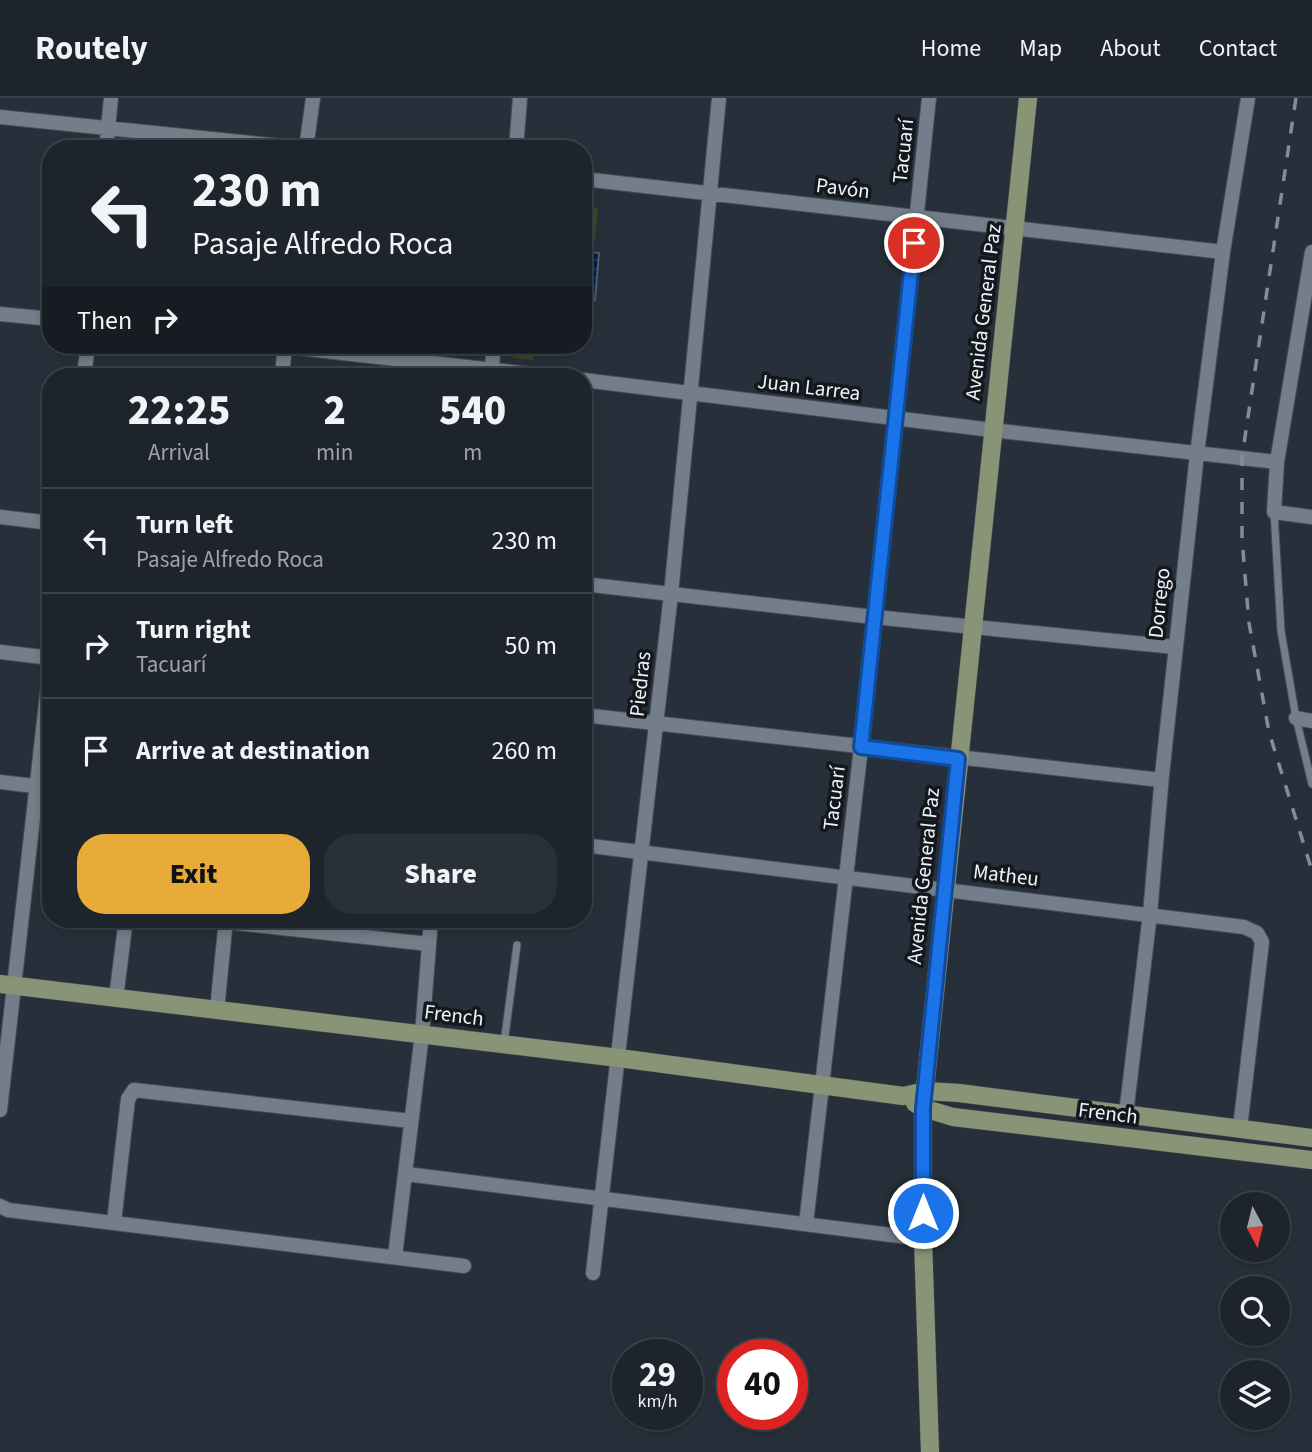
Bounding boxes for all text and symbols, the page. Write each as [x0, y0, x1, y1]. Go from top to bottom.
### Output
text: Routely [35, 25, 148, 72]
text: Home [921, 31, 981, 66]
text: Map [1019, 31, 1062, 66]
text: About [1100, 31, 1161, 66]
text: Contact [1199, 31, 1277, 66]
street label: Tacuarí [885, 117, 921, 185]
text: 230 m [192, 156, 321, 226]
icon: left [77, 168, 168, 259]
street label: Pavón [814, 170, 872, 206]
pin [884, 213, 944, 273]
text: Pasaje Alfredo Roca [192, 221, 453, 267]
street label: Avenida General Paz [957, 222, 1009, 402]
icon: arrive [895, 224, 933, 262]
icon: right [146, 301, 184, 339]
text: Then [77, 302, 132, 339]
street label: Juan Larrea [756, 366, 862, 408]
text: 22:25 [128, 381, 230, 441]
text: 2 [323, 381, 346, 441]
text: 540 [439, 381, 506, 441]
text: Arrival [148, 436, 210, 469]
text: min [316, 436, 353, 469]
text: m [463, 436, 482, 469]
text: Turn left [136, 506, 233, 543]
icon: left [77, 522, 115, 560]
text: 230 m [491, 522, 557, 559]
text: Pasaje Alfredo Roca [136, 543, 324, 576]
street label: Dorrego [1140, 566, 1178, 640]
text: Turn right [136, 611, 251, 648]
icon: right [77, 627, 115, 665]
text: 50 m [504, 627, 557, 664]
text: Tacuarí [136, 648, 206, 681]
street label: Piedras [622, 650, 658, 718]
icon: arrive [77, 732, 115, 770]
text: Arrive at destination [136, 732, 370, 769]
text: 260 m [491, 732, 557, 769]
street label: Tacuarí [815, 763, 853, 832]
street label: Avenida General Paz [899, 786, 947, 966]
button: Exit [77, 834, 310, 914]
button: Share [324, 834, 557, 914]
street label: Matheu [971, 856, 1041, 894]
street label: French [422, 996, 486, 1034]
street label: French [1076, 1094, 1140, 1132]
position arrow [886, 1176, 960, 1250]
north arrow [1220, 1192, 1290, 1262]
map controls [1220, 1192, 1290, 1430]
button: search [1220, 1276, 1290, 1346]
speed limit sign: 40 [717, 1339, 808, 1430]
text: 29 [639, 1350, 676, 1400]
button: layers [1220, 1360, 1290, 1430]
text: km/h [638, 1389, 677, 1414]

